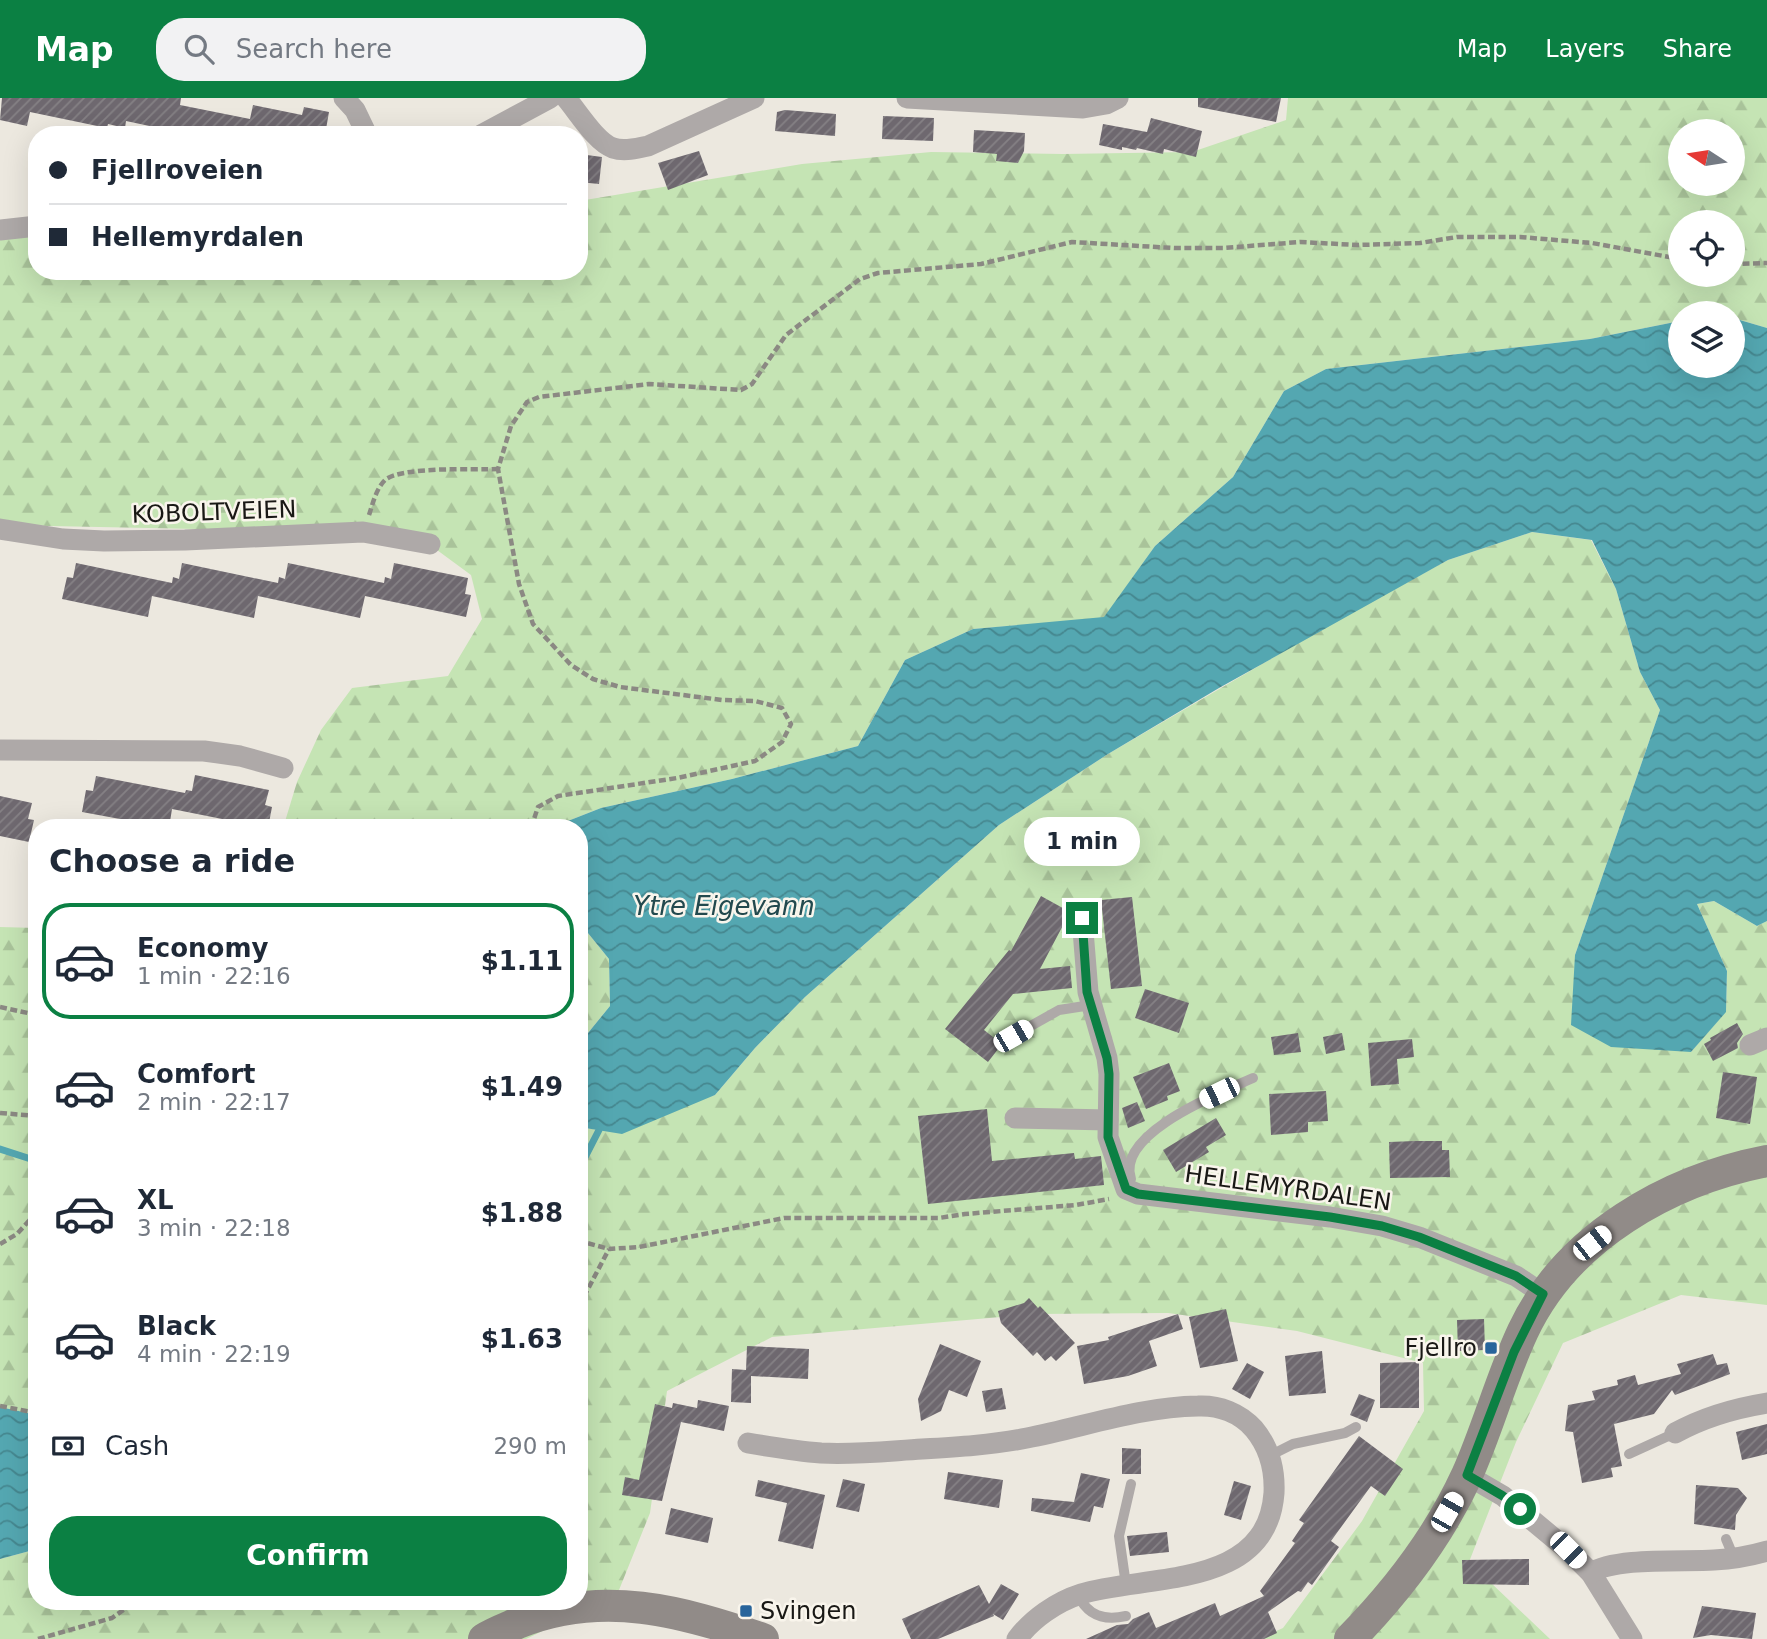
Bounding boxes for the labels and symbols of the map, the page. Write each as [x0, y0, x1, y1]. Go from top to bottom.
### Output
north arrow [1668, 119, 1745, 196]
street label: KOBOLTVEIEN [131, 495, 297, 529]
callout: 1 min [1024, 816, 1140, 866]
water label: Ytre Eigevann [633, 891, 815, 921]
route end [1066, 902, 1098, 934]
car [990, 1016, 1037, 1056]
car [1196, 1074, 1243, 1112]
street label: HELLEMYRDALEN [1183, 1160, 1393, 1216]
car [1569, 1222, 1616, 1264]
place label: Fjellro [1404, 1334, 1477, 1362]
marker: Fjellro [1483, 1340, 1499, 1356]
car [1428, 1489, 1467, 1535]
route start [1504, 1493, 1536, 1525]
car [1546, 1528, 1591, 1572]
place label: Svingen [760, 1597, 857, 1625]
marker: Svingen [738, 1603, 754, 1619]

